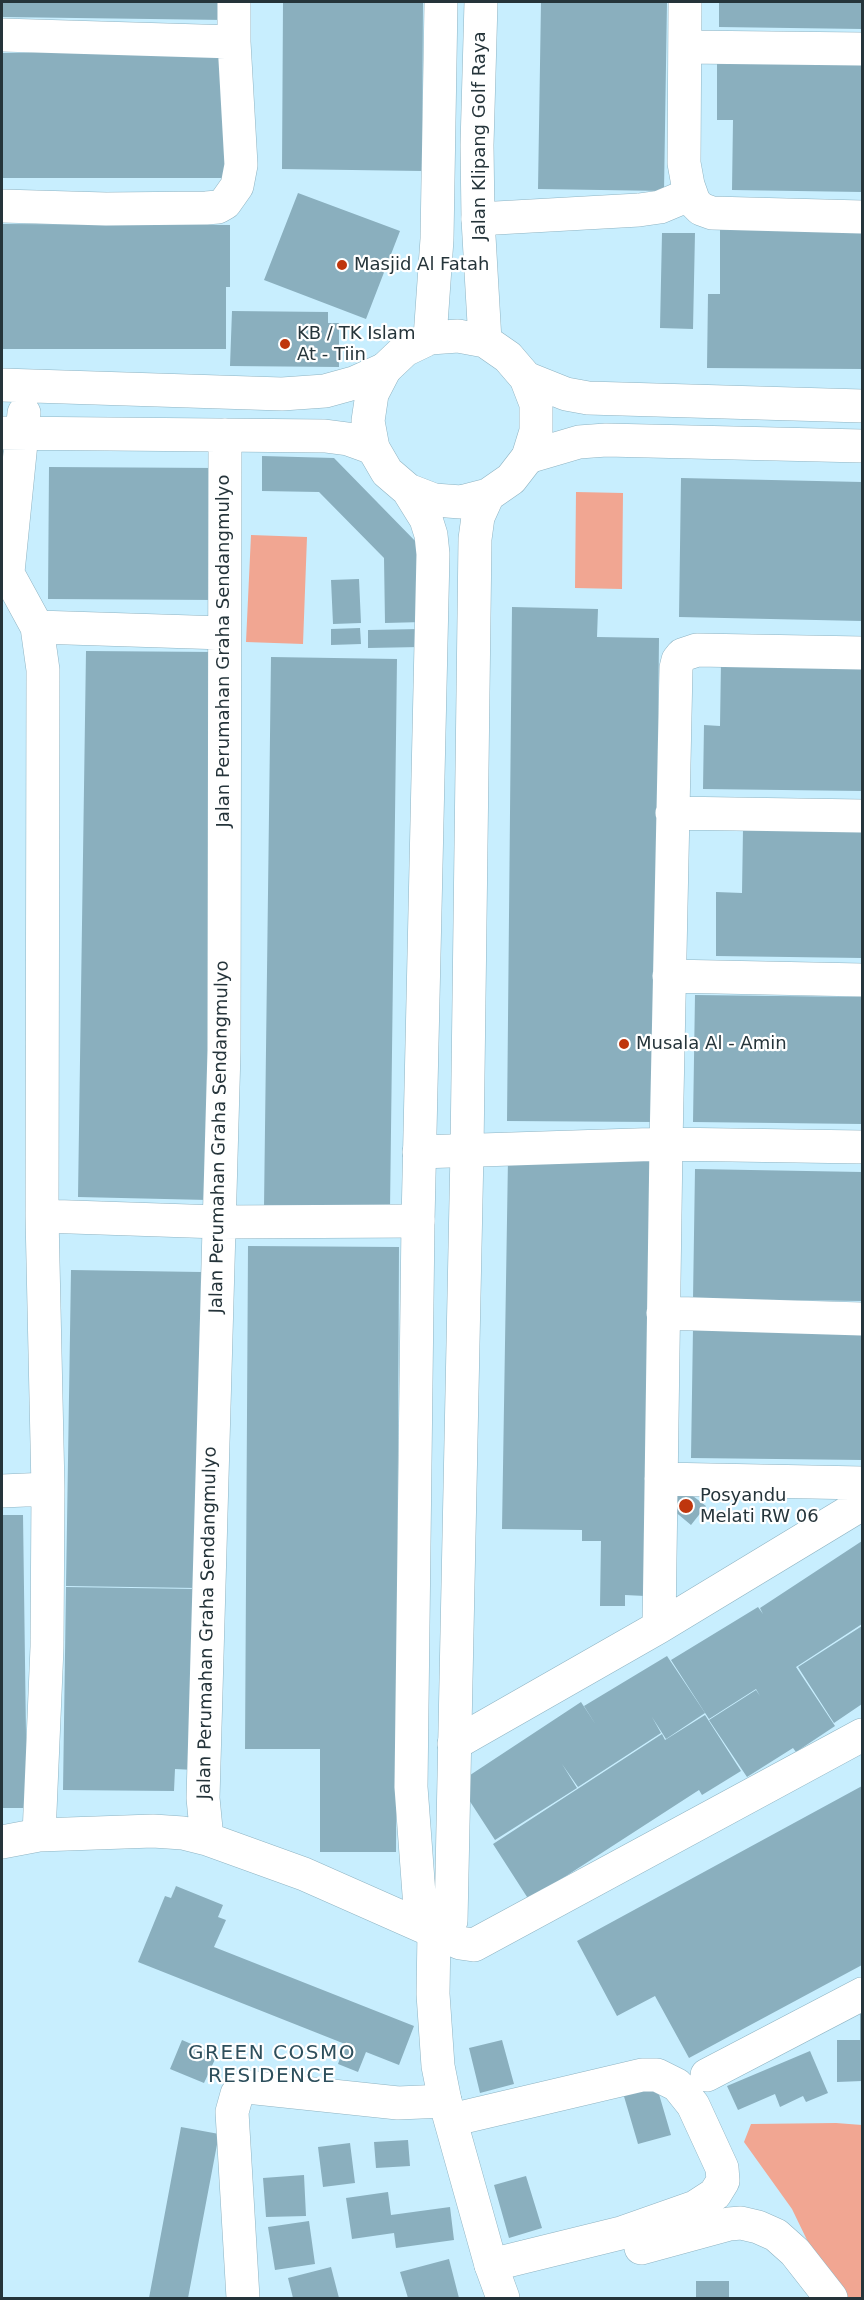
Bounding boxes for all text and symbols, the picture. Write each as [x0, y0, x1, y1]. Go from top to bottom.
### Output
street label: Jalan Klipang Golf Raya [469, 31, 491, 241]
place label: Masjid Al Fatah [354, 254, 489, 276]
marker: Masjid Al Fatah [335, 258, 349, 272]
place label: KB / TK Islam At - Tiin [297, 323, 415, 366]
marker: KB / TK Islam At - Tiin [278, 337, 292, 351]
street label: Jalan Perumahan Graha Sendangmulyo [213, 474, 235, 828]
street label: Jalan Perumahan Graha Sendangmulyo [206, 960, 234, 1314]
place label: Musala Al - Amin [636, 1033, 787, 1055]
marker: Musala Al - Amin [617, 1037, 631, 1051]
street label: Jalan Perumahan Graha Sendangmulyo [194, 1446, 222, 1800]
place label: Posyandu Melati RW 06 [700, 1485, 819, 1528]
marker: Posyandu Melati RW 06 [677, 1497, 695, 1515]
district label: GREEN COSMO RESIDENCE [188, 2042, 356, 2089]

